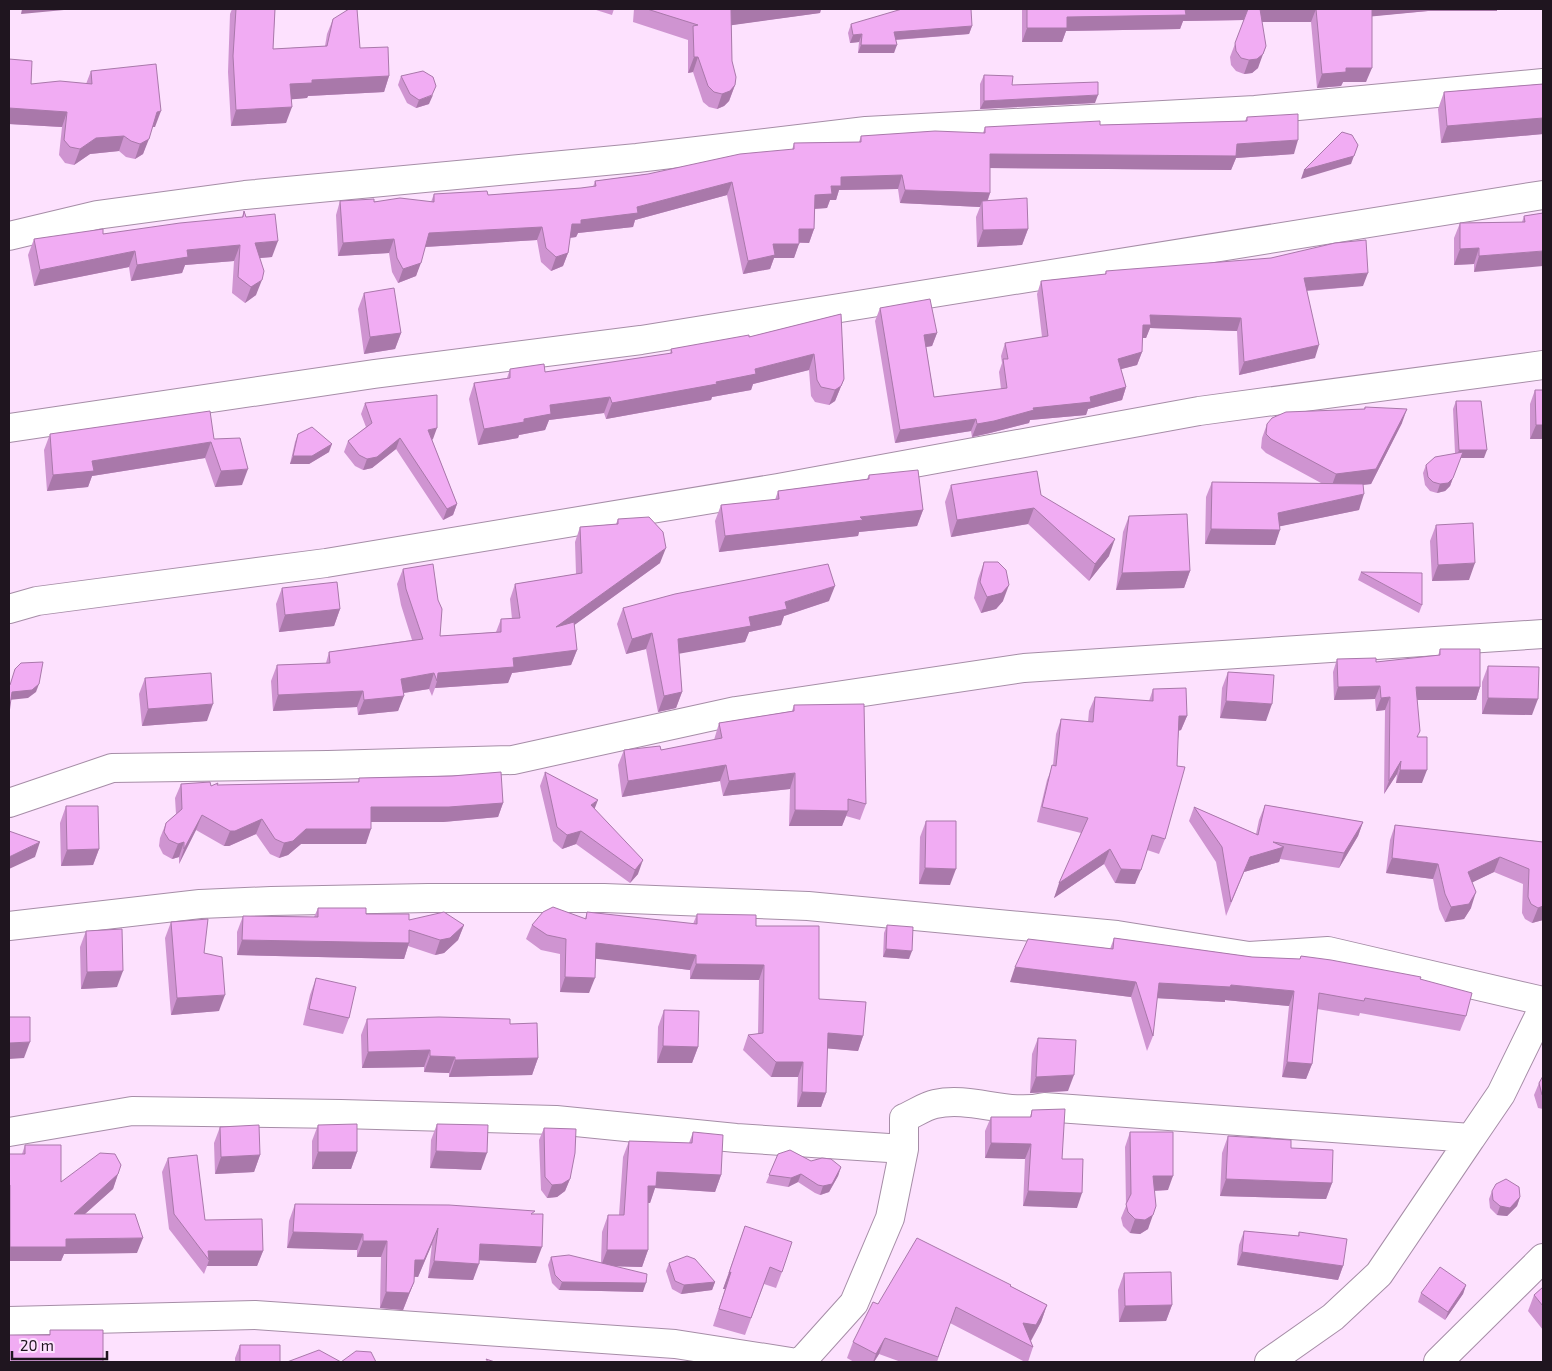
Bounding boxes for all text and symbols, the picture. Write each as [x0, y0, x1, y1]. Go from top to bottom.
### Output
scale bar [12, 1328, 108, 1360]
text: 20 m [20, 1336, 54, 1354]

